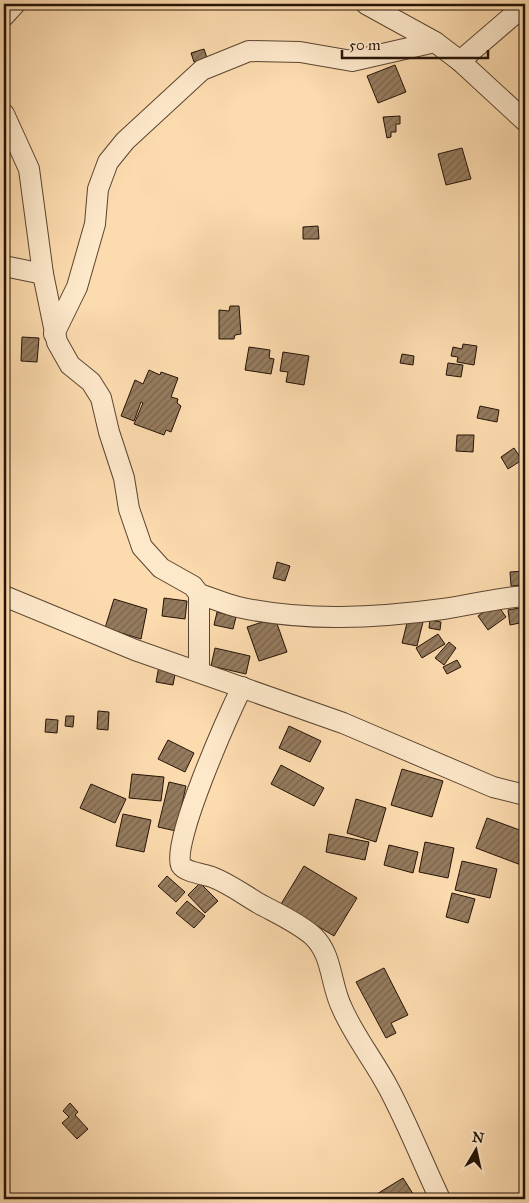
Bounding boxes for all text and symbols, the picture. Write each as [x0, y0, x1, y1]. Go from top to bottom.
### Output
scale bar [342, 28, 488, 60]
text: 50 m [349, 36, 381, 54]
north arrow [452, 1126, 502, 1176]
text: N [471, 1128, 485, 1147]

